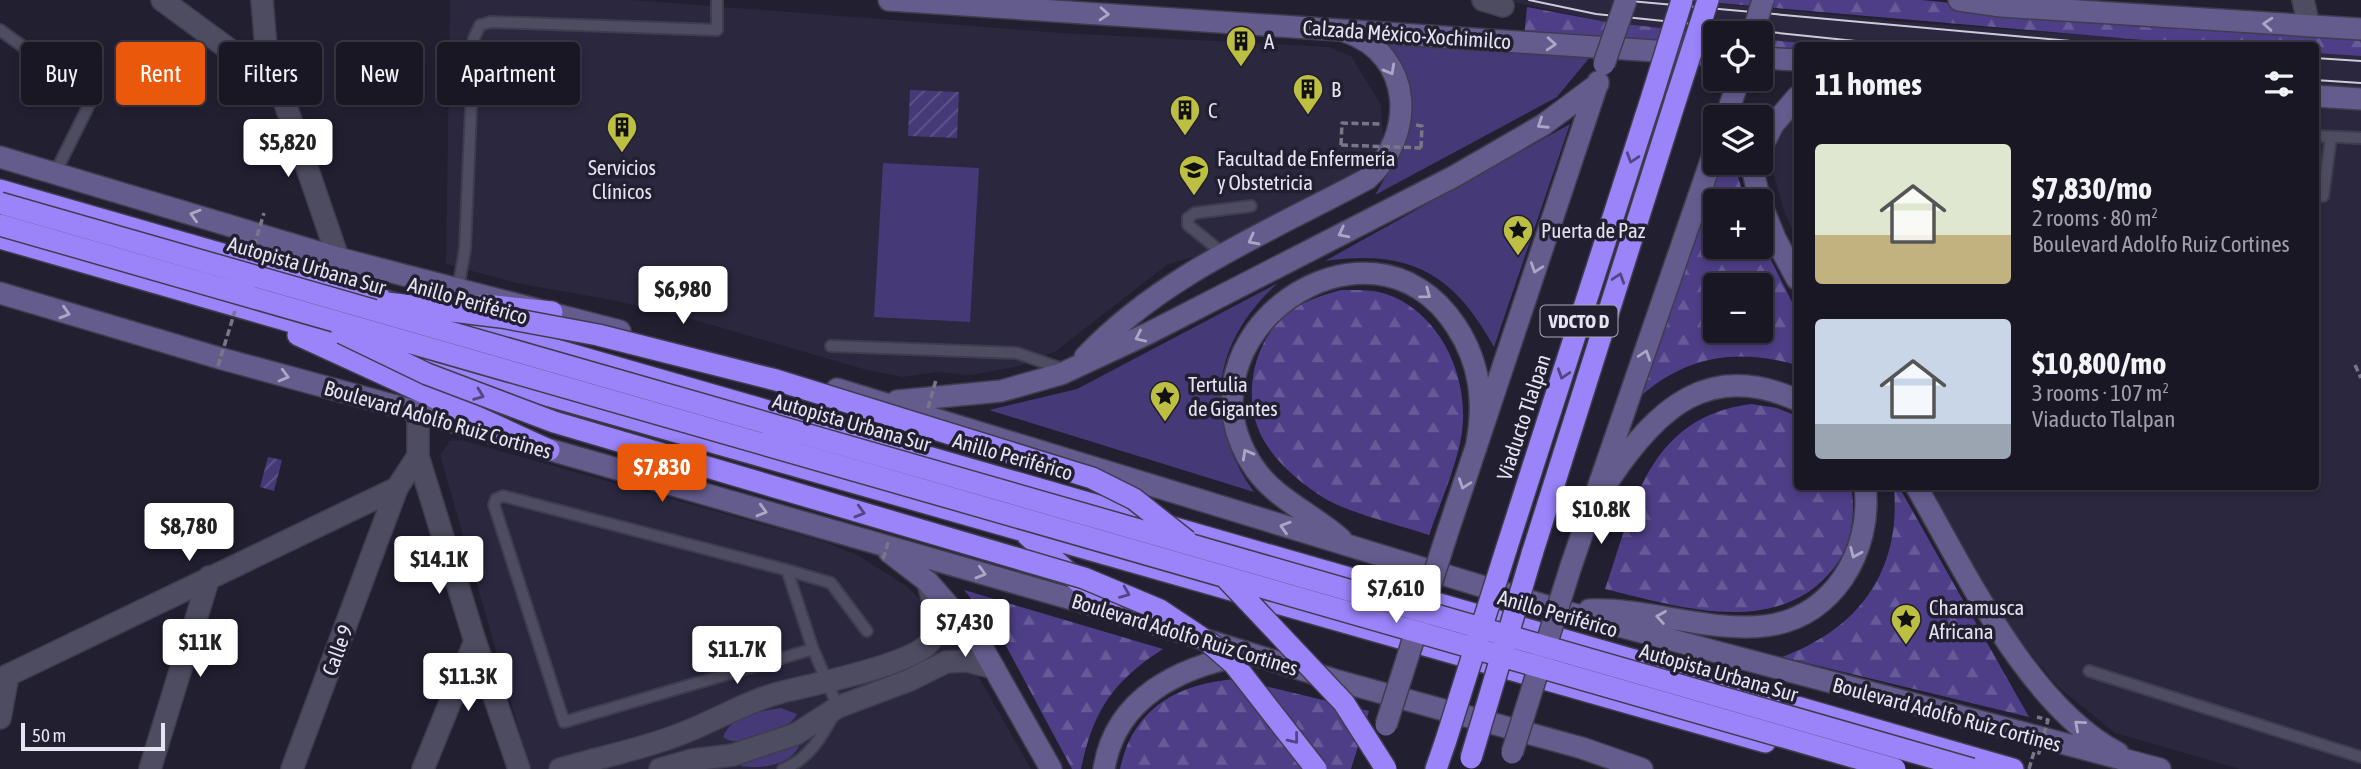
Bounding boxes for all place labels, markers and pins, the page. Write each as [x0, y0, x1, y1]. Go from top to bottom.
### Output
building icon: A [1224, 24, 1258, 68]
place label: A [1264, 29, 1275, 53]
building icon: B [1291, 72, 1325, 116]
place label: B [1331, 77, 1341, 101]
building icon: C [1168, 93, 1202, 137]
place label: C [1208, 98, 1218, 122]
building icon: Servicios Clínicos [605, 110, 639, 154]
pin: $5,820 [231, 120, 345, 179]
place label: Facultad de Enfermería y Obstetricia [1217, 146, 1395, 194]
school or university icon: Facultad de Enfermería y Obstetricia [1177, 153, 1211, 197]
place label: Servicios Clínicos [588, 155, 656, 203]
place icon: Puerta de Paz [1501, 213, 1535, 257]
place label: Puerta de Paz [1541, 218, 1646, 242]
pin: $6,980 [626, 266, 740, 326]
place label: Tertulia de Gigantes [1188, 372, 1278, 420]
place icon: Tertulia de Gigantes [1148, 379, 1182, 423]
pin: $7,830 [605, 444, 719, 504]
pin: $10.8K [1544, 486, 1658, 546]
pin: $8,780 [132, 504, 246, 563]
pin: $14.1K [382, 536, 496, 596]
pin: $7,610 [1339, 566, 1453, 625]
place label: Charamusca Africana [1929, 595, 2024, 643]
pin: $7,430 [908, 600, 1022, 659]
place icon: Charamusca Africana [1889, 602, 1923, 646]
pin: $11K [159, 620, 241, 679]
pin: $11.7K [680, 626, 794, 686]
pin: $11.3K [411, 654, 525, 713]

